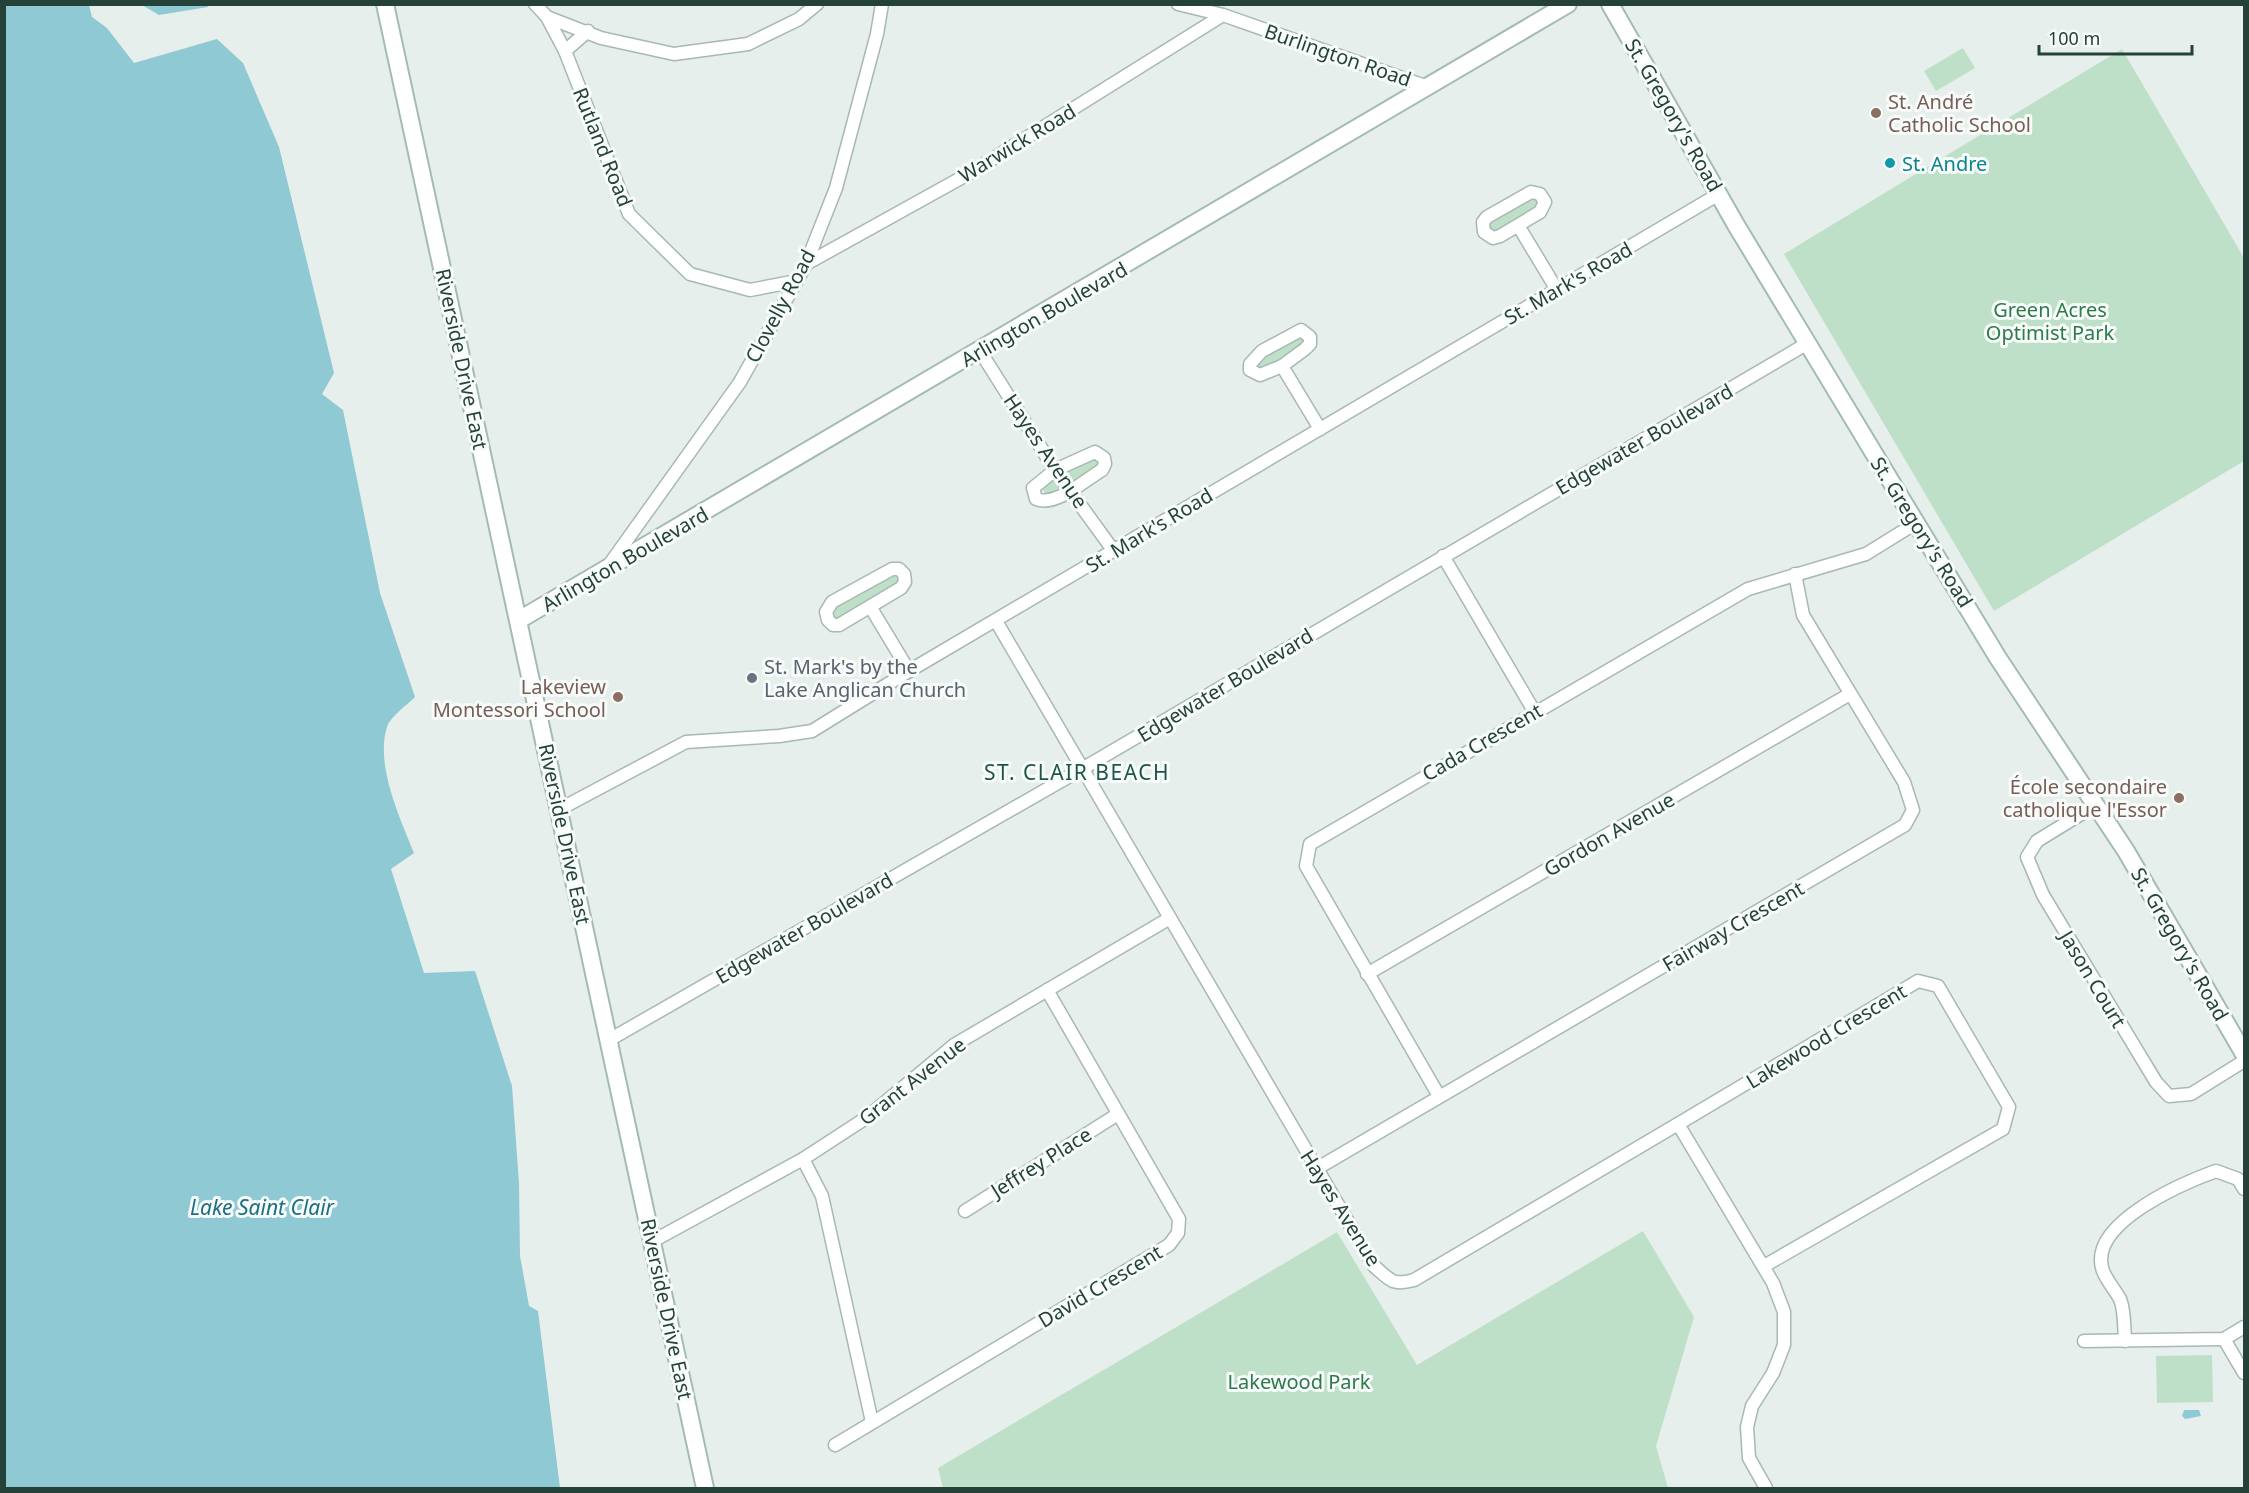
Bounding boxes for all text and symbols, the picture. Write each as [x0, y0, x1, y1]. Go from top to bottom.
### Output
street label: Burlington Road [1261, 17, 1415, 93]
scale bar [2039, 18, 2192, 56]
text: 100 m [2048, 26, 2100, 50]
street label: St. Gregory's Road [1619, 33, 1729, 197]
street label: Rutland Road [567, 83, 639, 211]
place label: St. André Catholic School [1888, 88, 2031, 138]
street label: Warwick Road [953, 97, 1081, 189]
marker: St. André Catholic School [1869, 106, 1883, 120]
place label: St. Andre [1902, 150, 1987, 177]
marker: St. Andre [1883, 156, 1897, 170]
street label: St. Mark's Road [1499, 235, 1637, 331]
street label: Clovelly Road [739, 245, 821, 367]
street label: Arlington Boulevard [956, 255, 1132, 373]
street label: Riverside Drive East [430, 266, 494, 452]
park label: Green Acres Optimist Park [1986, 296, 2115, 346]
street label: Edgewater Boulevard [1550, 377, 1738, 501]
street label: Hayes Avenue [998, 389, 1094, 513]
street label: St. Gregory's Road [1865, 452, 1979, 612]
street label: St. Mark's Road [1080, 481, 1218, 579]
street label: Arlington Boulevard [537, 500, 713, 618]
street label: Edgewater Boulevard [1132, 622, 1318, 748]
place label: St. Mark's by the Lake Anglican Church [764, 653, 966, 703]
marker: St. Mark's by the Lake Anglican Church [745, 671, 759, 685]
place label: Lakeview Montessori School [433, 673, 606, 723]
marker: Lakeview Montessori School [611, 690, 625, 704]
street label: Cada Crescent [1417, 697, 1547, 787]
street label: Riverside Drive East [533, 741, 597, 927]
district label: ST. CLAIR BEACH [984, 758, 1170, 786]
place label: École secondaire catholique l'Essor [2003, 773, 2167, 823]
street label: Gordon Avenue [1539, 786, 1679, 882]
marker: École secondaire catholique l'Essor [2172, 791, 2186, 805]
street label: St. Gregory's Road [2125, 862, 2235, 1026]
street label: Edgewater Boulevard [710, 866, 898, 990]
street label: Fairway Crescent [1657, 875, 1809, 977]
street label: Jason Court [2052, 924, 2133, 1032]
street label: Lakewood Crescent [1741, 977, 1911, 1095]
street label: Grant Avenue [853, 1031, 971, 1131]
street label: Jeffrey Place [984, 1120, 1096, 1205]
street label: Hayes Avenue [1294, 1145, 1388, 1271]
water label: Lake Saint Clair [190, 1193, 336, 1221]
street label: Riverside Drive East [635, 1216, 699, 1402]
street label: David Crescent [1033, 1238, 1167, 1334]
park label: Lakewood Park [1228, 1368, 1371, 1395]

